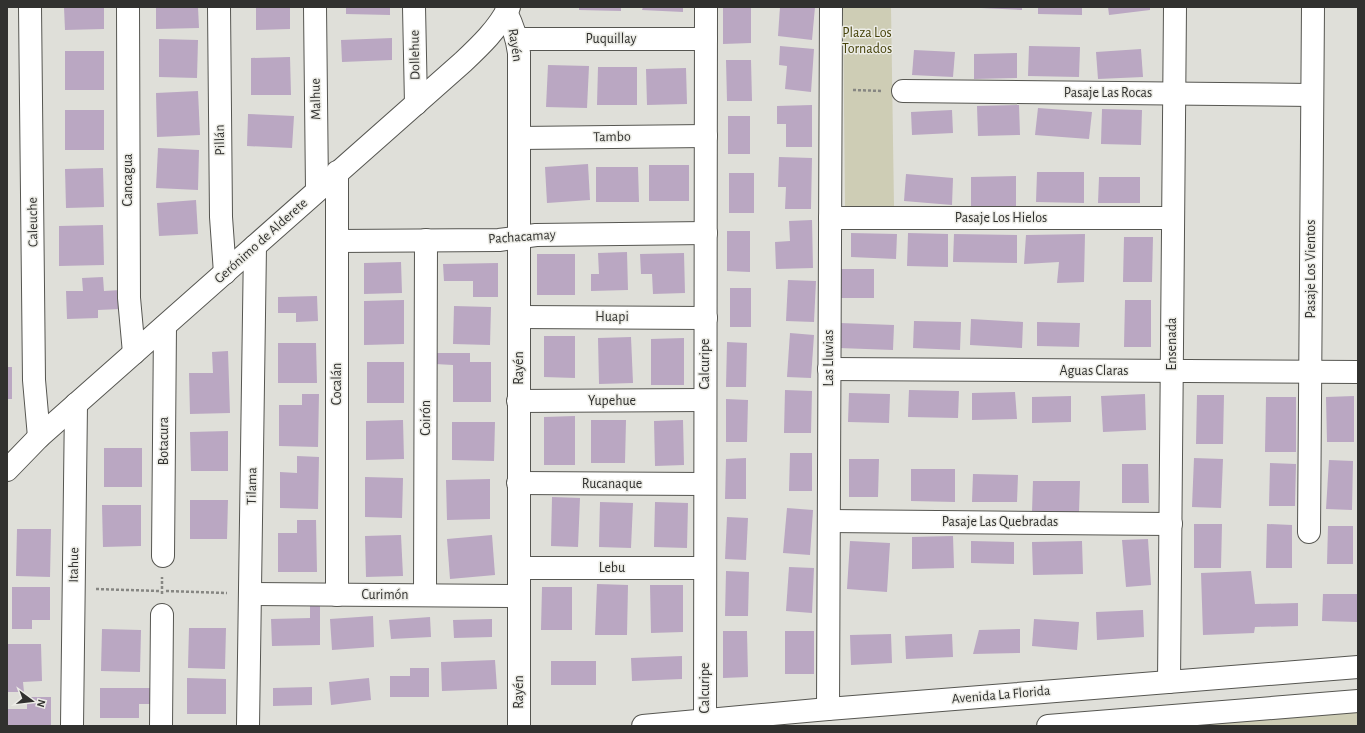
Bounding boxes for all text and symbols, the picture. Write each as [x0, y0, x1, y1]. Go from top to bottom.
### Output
park label: Plaza Los Tornados [842, 26, 892, 56]
street label: Rayén [505, 27, 525, 63]
street label: Dollehue [408, 30, 422, 80]
street label: Puquillay [585, 32, 637, 46]
street label: Malhue [309, 78, 323, 120]
street label: Pasaje Las Rocas [1064, 86, 1152, 100]
street label: Pillán [213, 124, 227, 156]
street label: Tambo [593, 130, 631, 144]
street label: Cancagua [121, 153, 135, 206]
street label: Gerónimo de Alderete [212, 196, 310, 286]
street label: Caleuche [26, 197, 40, 247]
street label: Pasaje Los Hielos [955, 211, 1047, 225]
street label: Pasaje Los Vientos [1304, 220, 1318, 318]
street label: Pachacamay [488, 228, 556, 246]
street label: Huapi [595, 310, 629, 324]
street label: Ensenada [1165, 317, 1179, 370]
street label: Las Lluvias [822, 330, 836, 386]
street label: Calcuripe [698, 338, 712, 390]
street label: Rayén [512, 351, 526, 385]
street label: Cocalán [330, 363, 344, 405]
street label: Aguas Claras [1059, 364, 1129, 378]
street label: Yupehue [588, 394, 636, 408]
street label: Coirón [419, 400, 433, 436]
street label: Botacura [157, 416, 171, 465]
street label: Tilama [245, 466, 259, 505]
street label: Rucanaque [582, 477, 642, 491]
street label: Pasaje Las Quebradas [942, 515, 1058, 529]
street label: Itahue [67, 547, 81, 583]
street label: Lebu [599, 561, 625, 575]
street label: Curimón [361, 588, 409, 602]
street label: Calcuripe [698, 662, 712, 714]
street label: Rayén [512, 675, 526, 709]
north arrow [12, 681, 52, 721]
street label: Avenida La Florida [951, 684, 1052, 706]
text: N [35, 698, 47, 709]

